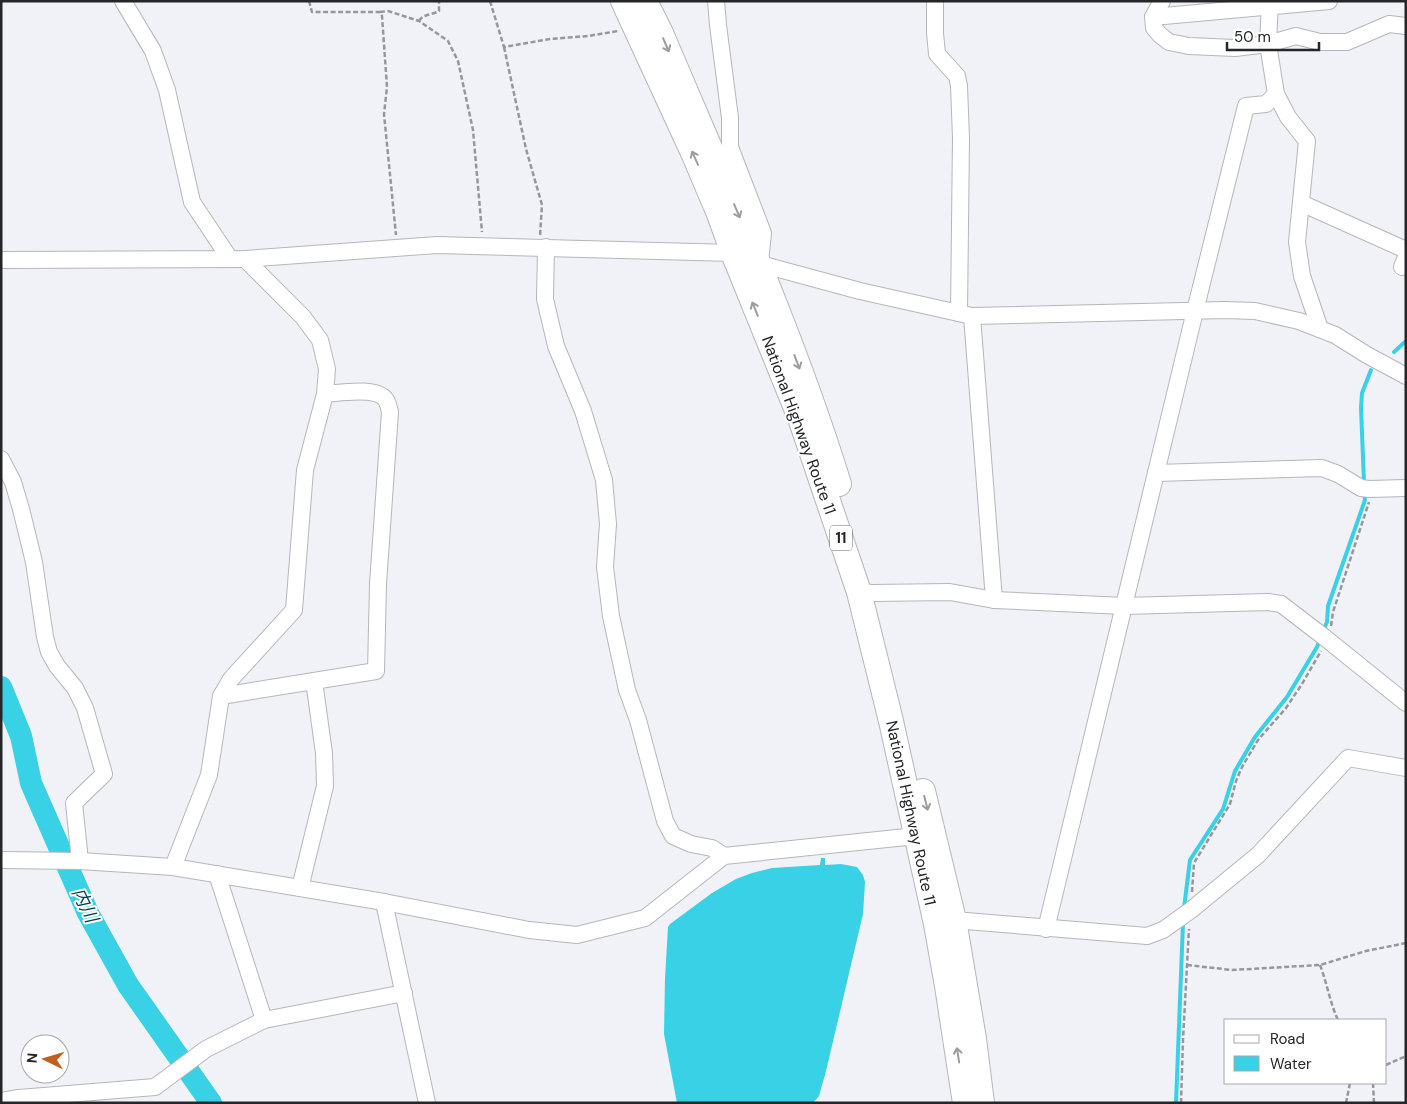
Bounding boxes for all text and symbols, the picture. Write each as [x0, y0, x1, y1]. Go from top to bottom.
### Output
scale bar [1227, 20, 1320, 52]
text: 50 m [1234, 27, 1271, 47]
one-way arrow [661, 37, 671, 52]
one-way arrow [690, 151, 700, 166]
one-way arrow [732, 203, 742, 218]
one-way arrow [750, 302, 760, 317]
street label: National Highway Route 11 [757, 333, 841, 517]
one-way arrow [793, 354, 802, 369]
road number: 11 [830, 526, 852, 550]
street label: National Highway Route 11 [881, 719, 941, 907]
one-way arrow [921, 794, 931, 810]
water label: 内川 [66, 884, 105, 928]
legend [1224, 1019, 1387, 1084]
text: Road [1270, 1029, 1305, 1049]
north arrow [20, 1034, 70, 1084]
one-way arrow [953, 1047, 963, 1063]
text: N [23, 1052, 41, 1064]
text: Water [1270, 1054, 1312, 1074]

